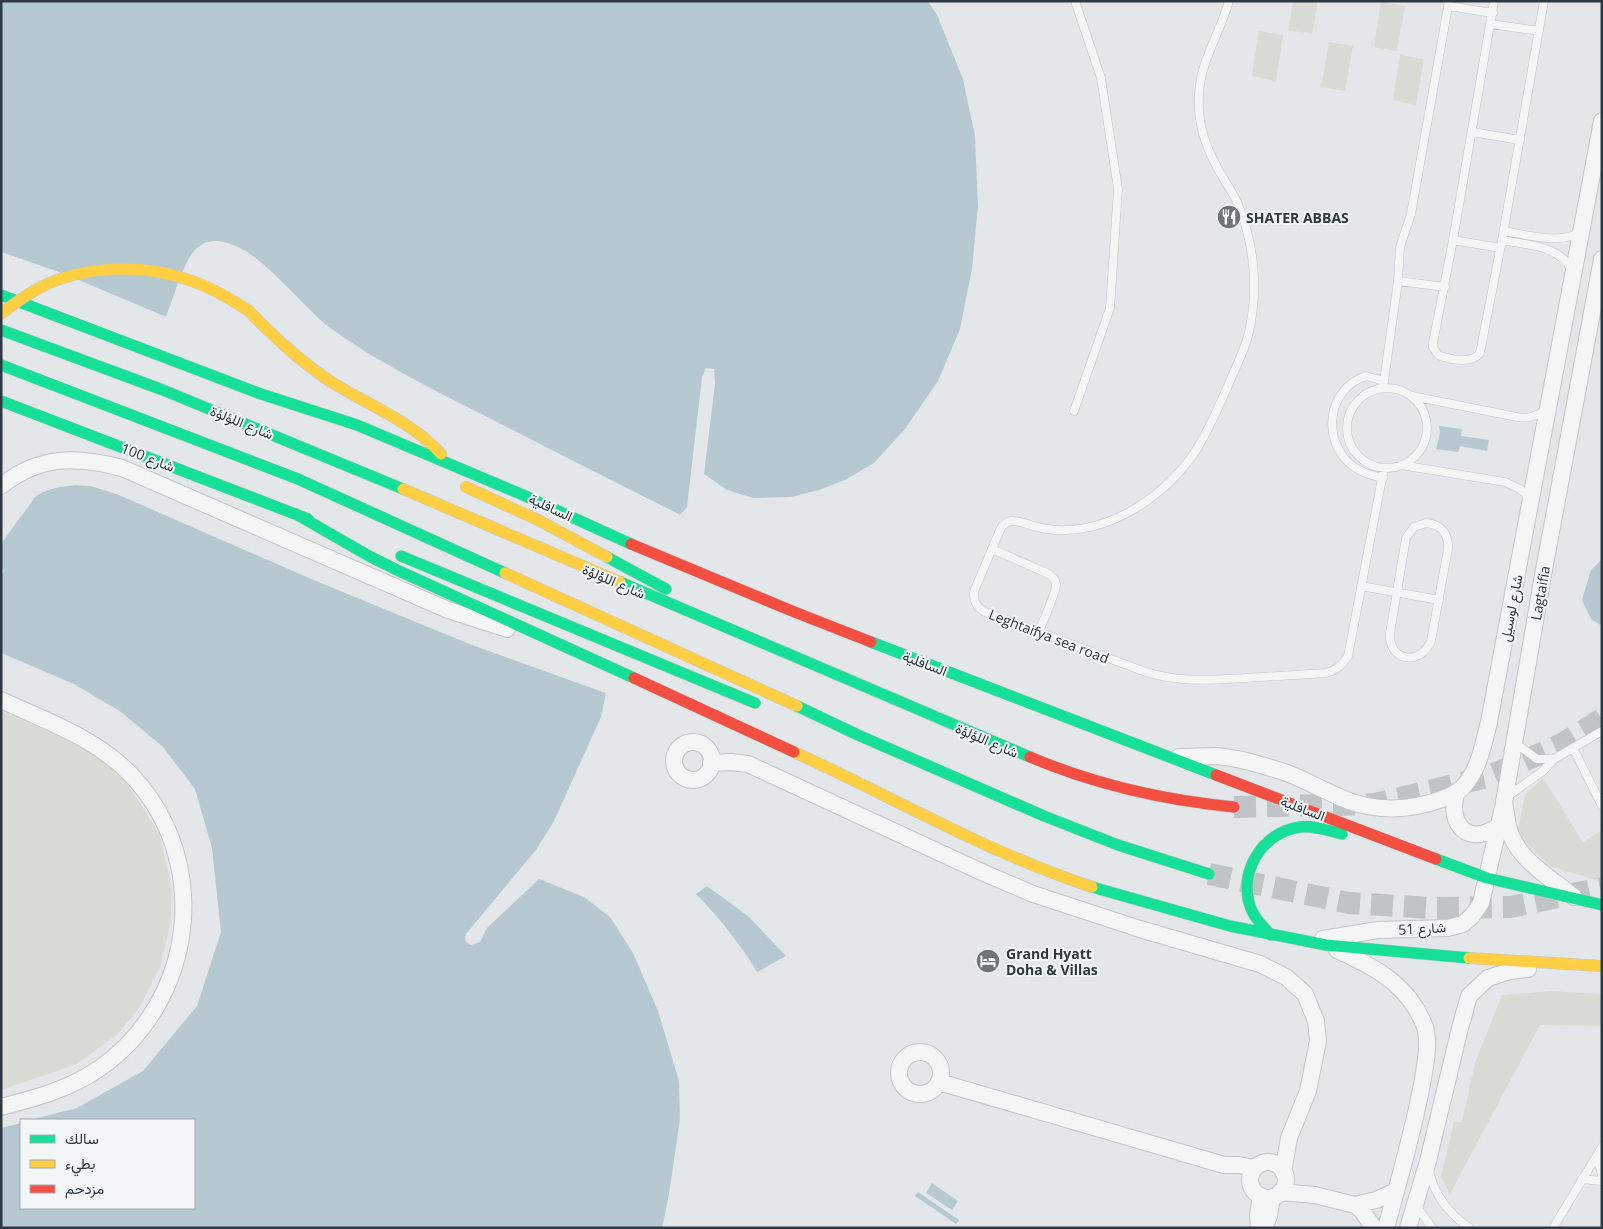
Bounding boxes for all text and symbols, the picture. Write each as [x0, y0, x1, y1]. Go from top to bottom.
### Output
restaurant icon: SHATER ABBAS [1216, 204, 1242, 230]
place label: SHATER ABBAS [1246, 208, 1349, 227]
street label: شارع اللؤلؤة [207, 401, 276, 445]
street label: شارع 100 [118, 438, 177, 478]
street label: السافلية [526, 489, 576, 525]
street label: شارع اللؤلؤة [579, 559, 648, 605]
street label: Lagtaifia [1526, 564, 1554, 622]
street label: شارع لوسيل [1495, 573, 1529, 644]
street label: Leghtaifya sea road [986, 604, 1112, 668]
street label: السافلية [900, 646, 950, 680]
street label: شارع اللؤلؤة [952, 718, 1021, 764]
street label: السافلية [1278, 791, 1328, 825]
street label: شارع 51 [1398, 917, 1446, 941]
place label: Grand Hyatt Doha & Villas [1006, 944, 1098, 979]
hotel icon: Grand Hyatt Doha & Villas [975, 948, 1001, 974]
legend [20, 1119, 195, 1209]
text: سالك [65, 1128, 99, 1148]
text: بطيء [65, 1153, 95, 1177]
text: مزدحم [65, 1178, 104, 1199]

